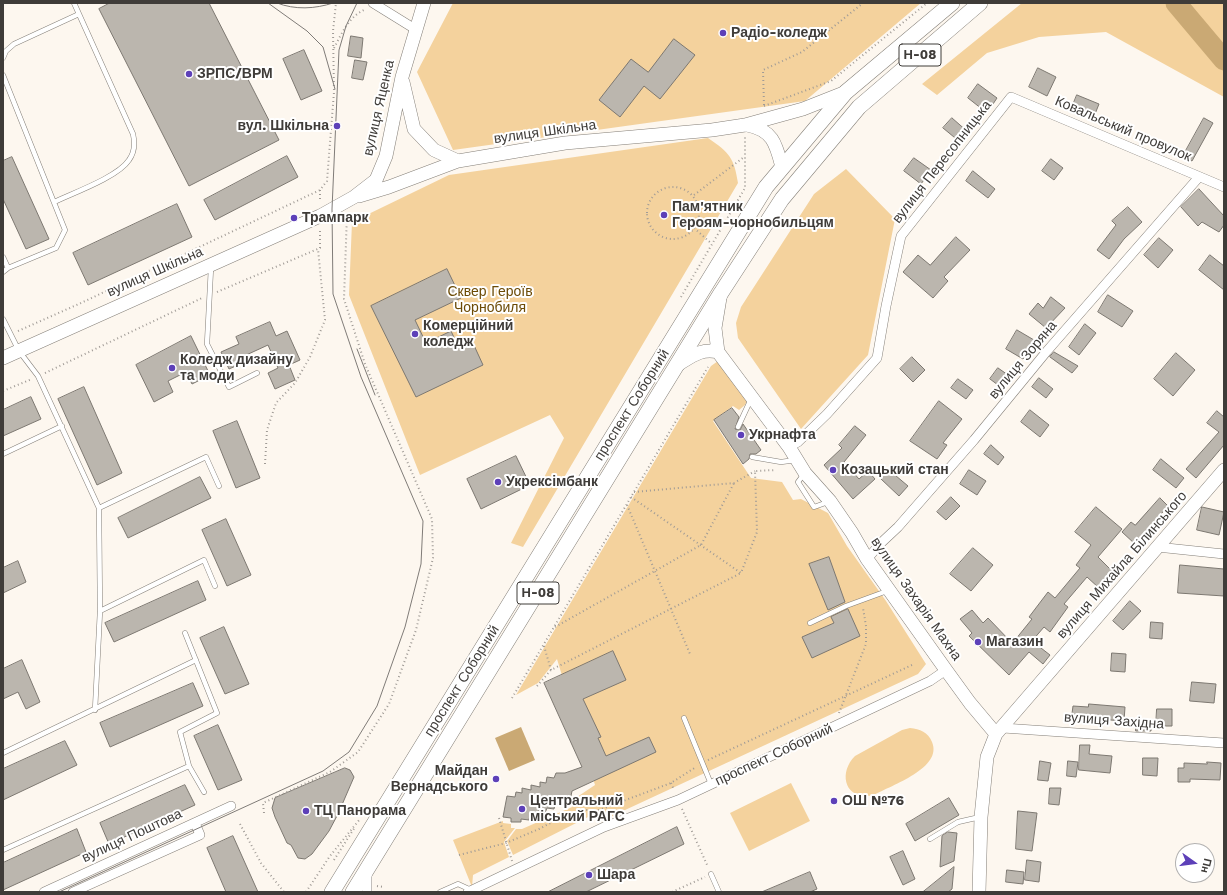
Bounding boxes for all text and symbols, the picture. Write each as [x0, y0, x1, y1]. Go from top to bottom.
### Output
place label: Радіо-коледж [731, 25, 827, 41]
marker: Радіо-коледж [718, 28, 728, 38]
road number: Н-08 [899, 44, 941, 66]
street label: вулиця Яценка [360, 58, 398, 158]
place label: ЗРПС/ВРМ [197, 66, 273, 82]
marker: ЗРПС/ВРМ [184, 69, 194, 79]
street label: Ковальський провулок [1052, 93, 1194, 165]
street label: вулиця Пересопницька [889, 97, 995, 227]
street label: вулиця Шкільна [493, 116, 597, 148]
place label: вул. Шкільна [237, 118, 329, 134]
marker: вул. Шкільна [332, 121, 342, 131]
place label: Пам'ятник Героям-чорнобильцям [672, 199, 834, 232]
place label: Трампарк [302, 210, 369, 226]
marker: Пам'ятник Героям-чорнобильцям [659, 210, 669, 220]
marker: Трампарк [289, 213, 299, 223]
street label: вулиця Шкільна [104, 243, 206, 301]
park label: Сквер Героїв Чорнобиля [447, 284, 533, 316]
street label: вулиця Зоряна [985, 317, 1061, 403]
place label: Комерційний коледж [423, 318, 513, 350]
marker: Комерційний коледж [410, 329, 420, 339]
street label: проспект Соборний [591, 346, 673, 464]
place label: Коледж дизайну та моди [180, 352, 293, 384]
marker: Коледж дизайну та моди [167, 363, 177, 373]
place label: Укрнафта [749, 427, 816, 443]
marker: Укрнафта [736, 430, 746, 440]
place label: Козацький стан [841, 462, 949, 478]
marker: Козацький стан [828, 465, 838, 475]
place label: Укрексімбанк [506, 474, 598, 490]
marker: Укрексімбанк [493, 477, 503, 487]
street label: вулиця Михайла Білинського [1053, 488, 1191, 642]
street label: вулиця Захарія Махна [867, 534, 965, 664]
road number: Н-08 [517, 582, 559, 604]
street label: проспект Соборний [421, 622, 503, 740]
place label: Магазин [986, 634, 1043, 650]
marker: Магазин [973, 637, 983, 647]
street label: вулиця Західна [1063, 709, 1165, 733]
street label: проспект Соборний [713, 720, 835, 790]
place label: Майдан Вернадського [391, 763, 488, 796]
marker: Майдан Вернадського [491, 774, 501, 784]
place label: Центральний міський РАГС [530, 793, 625, 826]
place label: ОШ №76 [842, 793, 904, 809]
marker: ОШ №76 [829, 796, 839, 806]
place label: ТЦ Панорама [314, 803, 406, 819]
marker: Центральний міський РАГС [517, 804, 527, 814]
street label: вулиця Поштова [79, 805, 185, 867]
marker: ТЦ Панорама [301, 806, 311, 816]
north arrow [1175, 843, 1215, 883]
text: Пн [1198, 857, 1214, 874]
place label: Шара [597, 867, 635, 883]
marker: Шара [584, 870, 594, 880]

